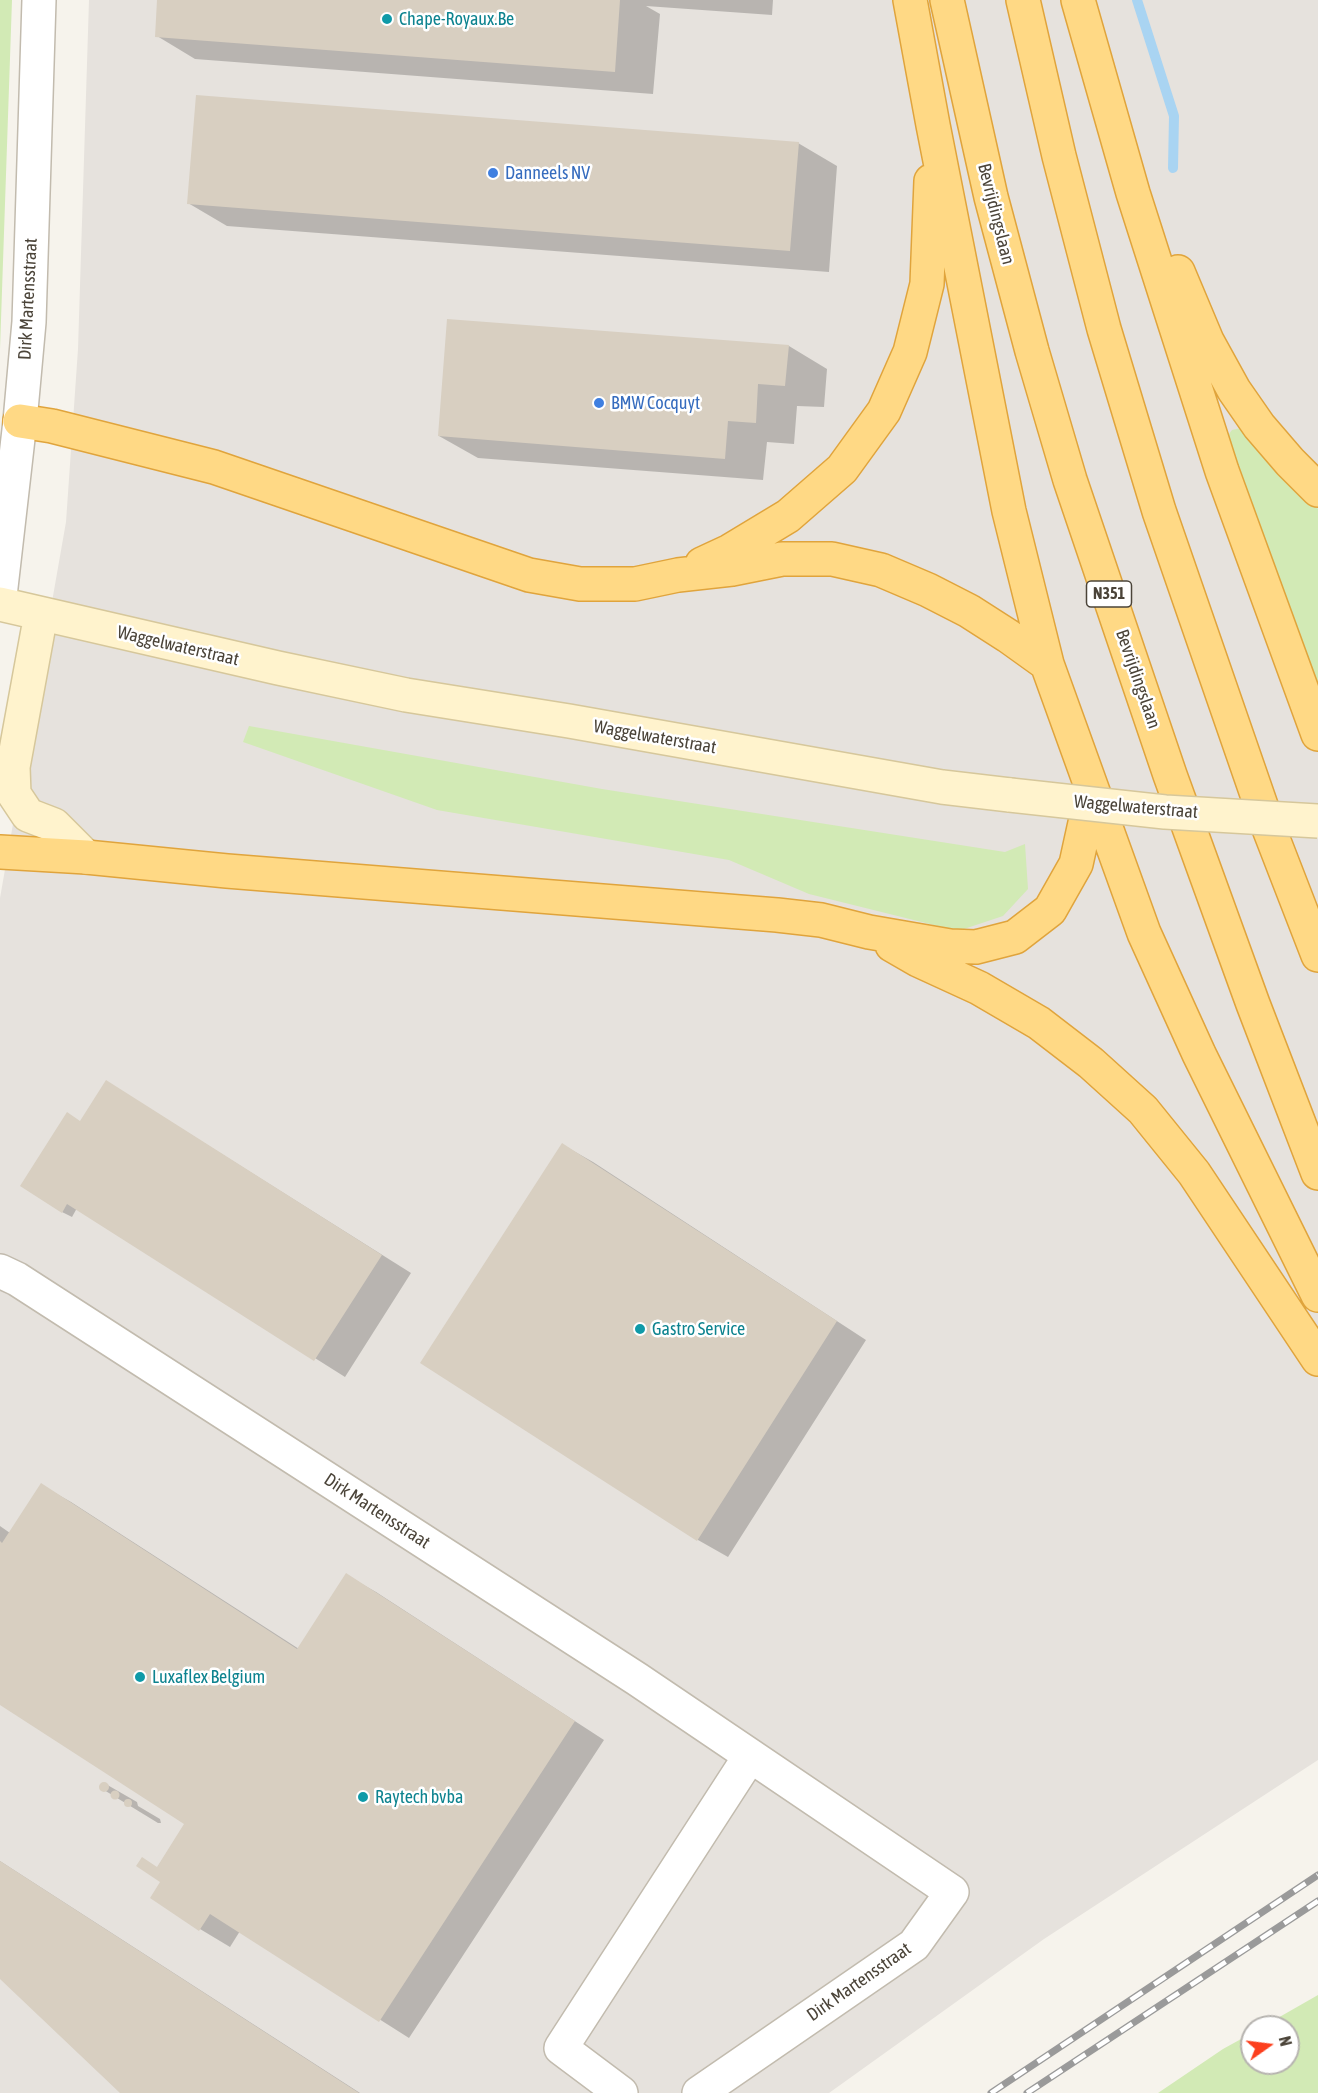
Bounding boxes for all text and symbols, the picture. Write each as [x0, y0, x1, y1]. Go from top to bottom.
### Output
place label: Chape-Royaux.Be [399, 8, 514, 30]
marker: Chape-Royaux.Be [380, 12, 394, 26]
street label: Bevrijdingslaan [973, 161, 1019, 267]
place label: Danneels NV [505, 162, 590, 184]
marker: Danneels NV [486, 166, 500, 180]
street label: Dirk Martensstraat [14, 237, 42, 361]
place label: BMW Cocquyt [611, 392, 700, 414]
marker: BMW Cocquyt [592, 396, 606, 410]
road number: N351 [1086, 581, 1132, 607]
street label: Waggelwaterstraat [115, 622, 241, 670]
street label: Bevrijdingslaan [1111, 627, 1165, 731]
street label: Waggelwaterstraat [592, 716, 718, 758]
street label: Waggelwaterstraat [1073, 791, 1199, 823]
place label: Gastro Service [652, 1318, 745, 1340]
marker: Gastro Service [633, 1322, 647, 1336]
street label: Dirk Martensstraat [320, 1469, 434, 1553]
place label: Luxaflex Belgium [152, 1666, 265, 1688]
marker: Luxaflex Belgium [133, 1670, 147, 1684]
place label: Raytech bvba [375, 1786, 463, 1808]
marker: Raytech bvba [356, 1790, 370, 1804]
street label: Dirk Martensstraat [803, 1938, 915, 2026]
north arrow [1240, 2015, 1300, 2075]
text: N [1276, 2034, 1295, 2048]

